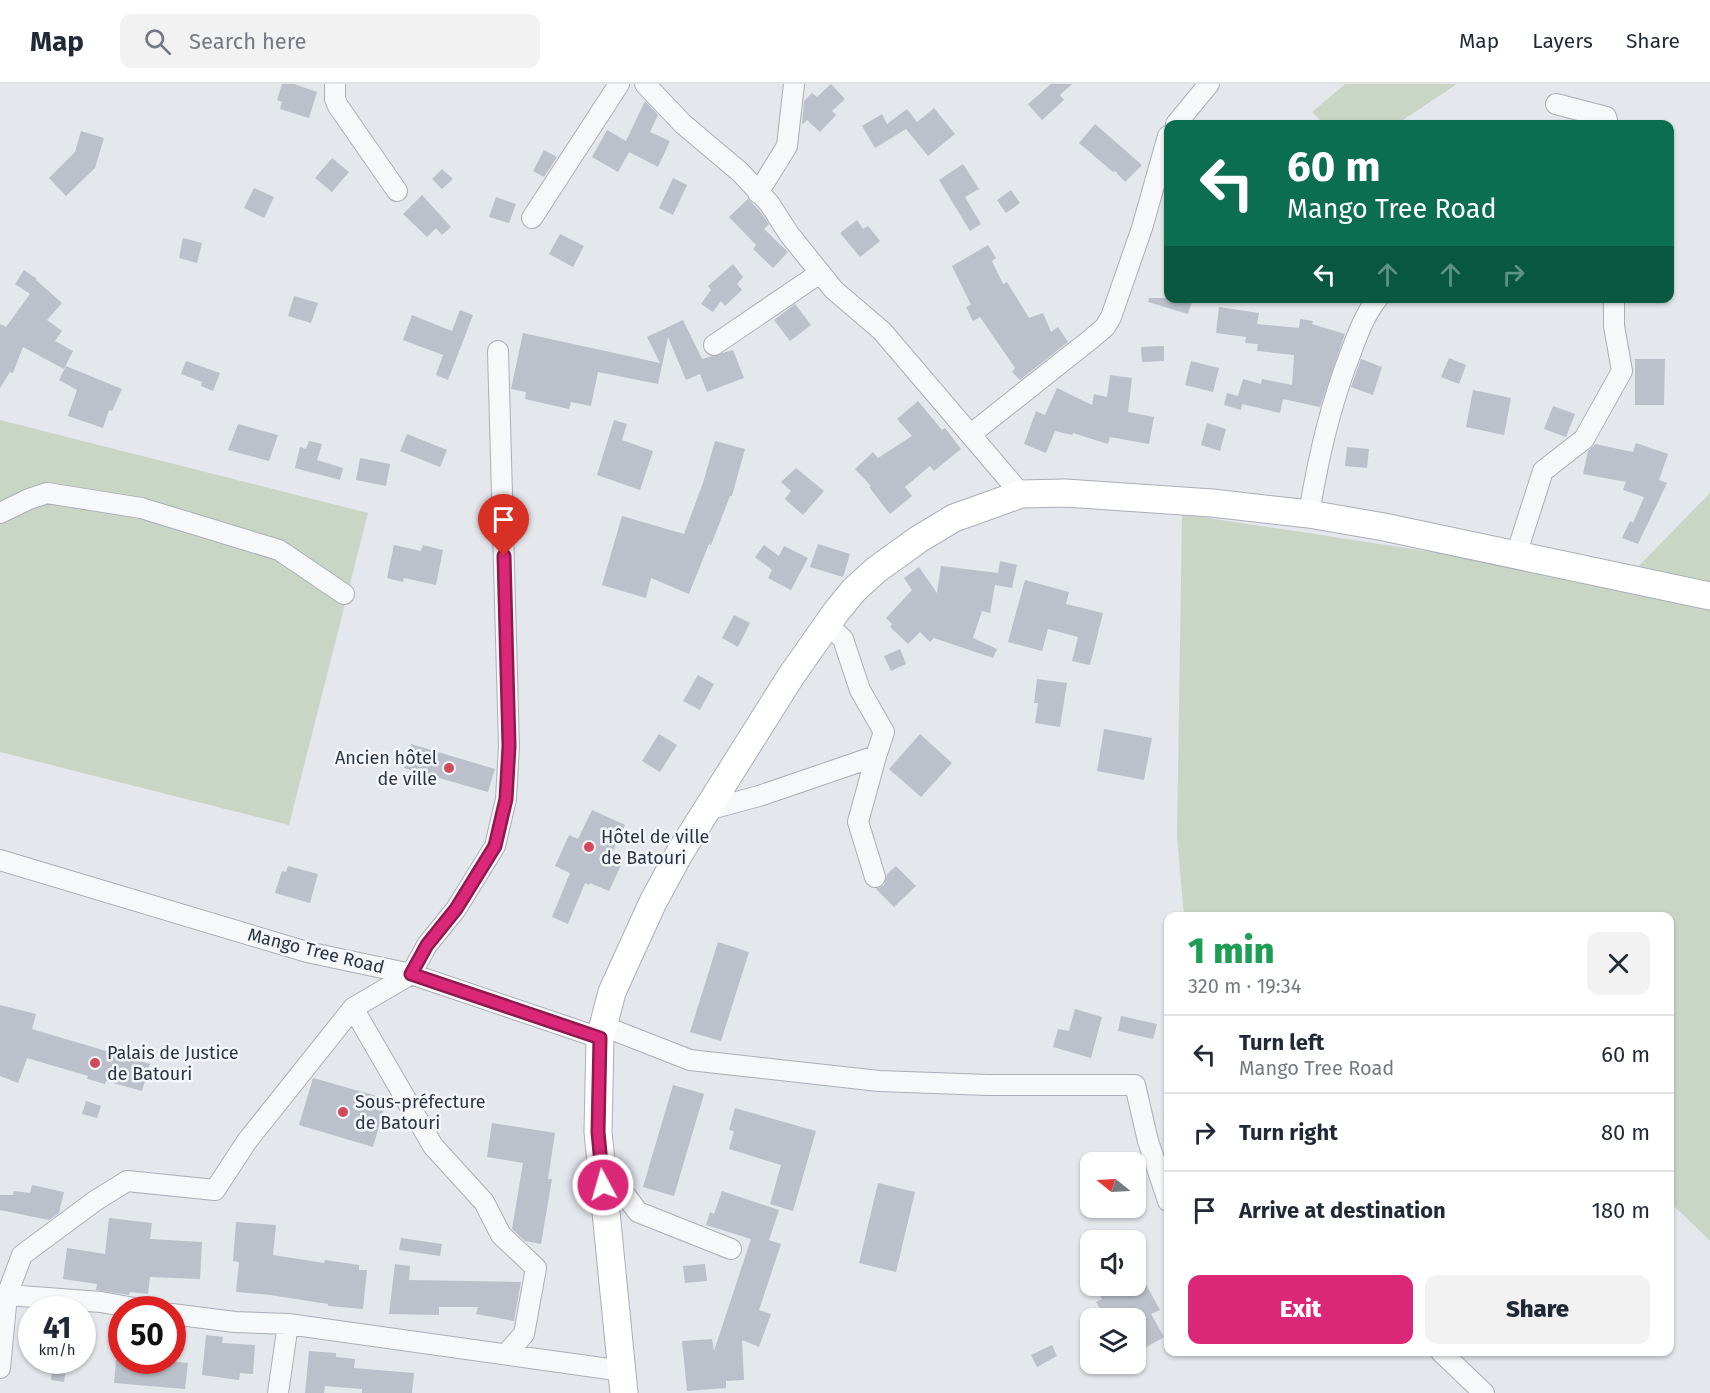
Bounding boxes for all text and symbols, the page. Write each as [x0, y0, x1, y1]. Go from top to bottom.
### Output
search box [120, 14, 540, 68]
text: Map [30, 25, 84, 58]
icon: search [141, 25, 174, 58]
text: Search here [189, 28, 307, 55]
text: Map [1459, 28, 1499, 54]
text: Layers [1532, 28, 1593, 54]
text: Share [1626, 28, 1680, 54]
text: 60 m [1287, 142, 1381, 192]
icon: left [1188, 144, 1266, 222]
text: Mango Tree Road [1287, 193, 1497, 225]
icon: left [1308, 258, 1341, 291]
icon: ahead [1371, 258, 1404, 291]
icon: ahead [1434, 258, 1467, 291]
icon: right [1497, 258, 1530, 291]
pin [478, 494, 529, 556]
icon: arrive [487, 503, 520, 536]
place label: Ancien hôtel de ville [335, 747, 437, 790]
marker: Ancien hôtel de ville [442, 761, 456, 775]
place label: Hôtel de ville de Batouri [601, 826, 709, 869]
marker: Hôtel de ville de Batouri [582, 840, 596, 854]
street label: Mango Tree Road [246, 923, 386, 979]
text: 1 min [1188, 929, 1274, 973]
button: close [1587, 932, 1650, 995]
text: 320 m · 19:34 [1188, 974, 1301, 998]
text: Turn left [1239, 1029, 1324, 1056]
icon: left [1188, 1038, 1221, 1071]
text: 60 m [1601, 1041, 1650, 1068]
place label: Palais de Justice de Batouri [107, 1042, 239, 1085]
marker: Palais de Justice de Batouri [88, 1056, 102, 1070]
text: Mango Tree Road [1239, 1056, 1394, 1080]
place label: Sous-préfecture de Batouri [355, 1091, 486, 1134]
marker: Sous-préfecture de Batouri [336, 1105, 350, 1119]
icon: right [1188, 1116, 1221, 1149]
text: Turn right [1239, 1119, 1338, 1146]
text: 80 m [1601, 1119, 1650, 1146]
north arrow [1080, 1152, 1146, 1218]
map controls [1080, 1152, 1146, 1374]
position arrow [571, 1153, 635, 1217]
icon: arrive [1188, 1194, 1221, 1227]
text: Arrive at destination [1239, 1197, 1446, 1224]
text: 180 m [1591, 1197, 1650, 1224]
button: sound [1080, 1230, 1146, 1296]
button: Exit [1188, 1275, 1413, 1344]
button: Share [1425, 1275, 1650, 1344]
speed limit sign: 50 [108, 1296, 186, 1374]
button: layers [1080, 1308, 1146, 1374]
text: 41 [43, 1310, 71, 1346]
text: km/h [38, 1341, 76, 1359]

